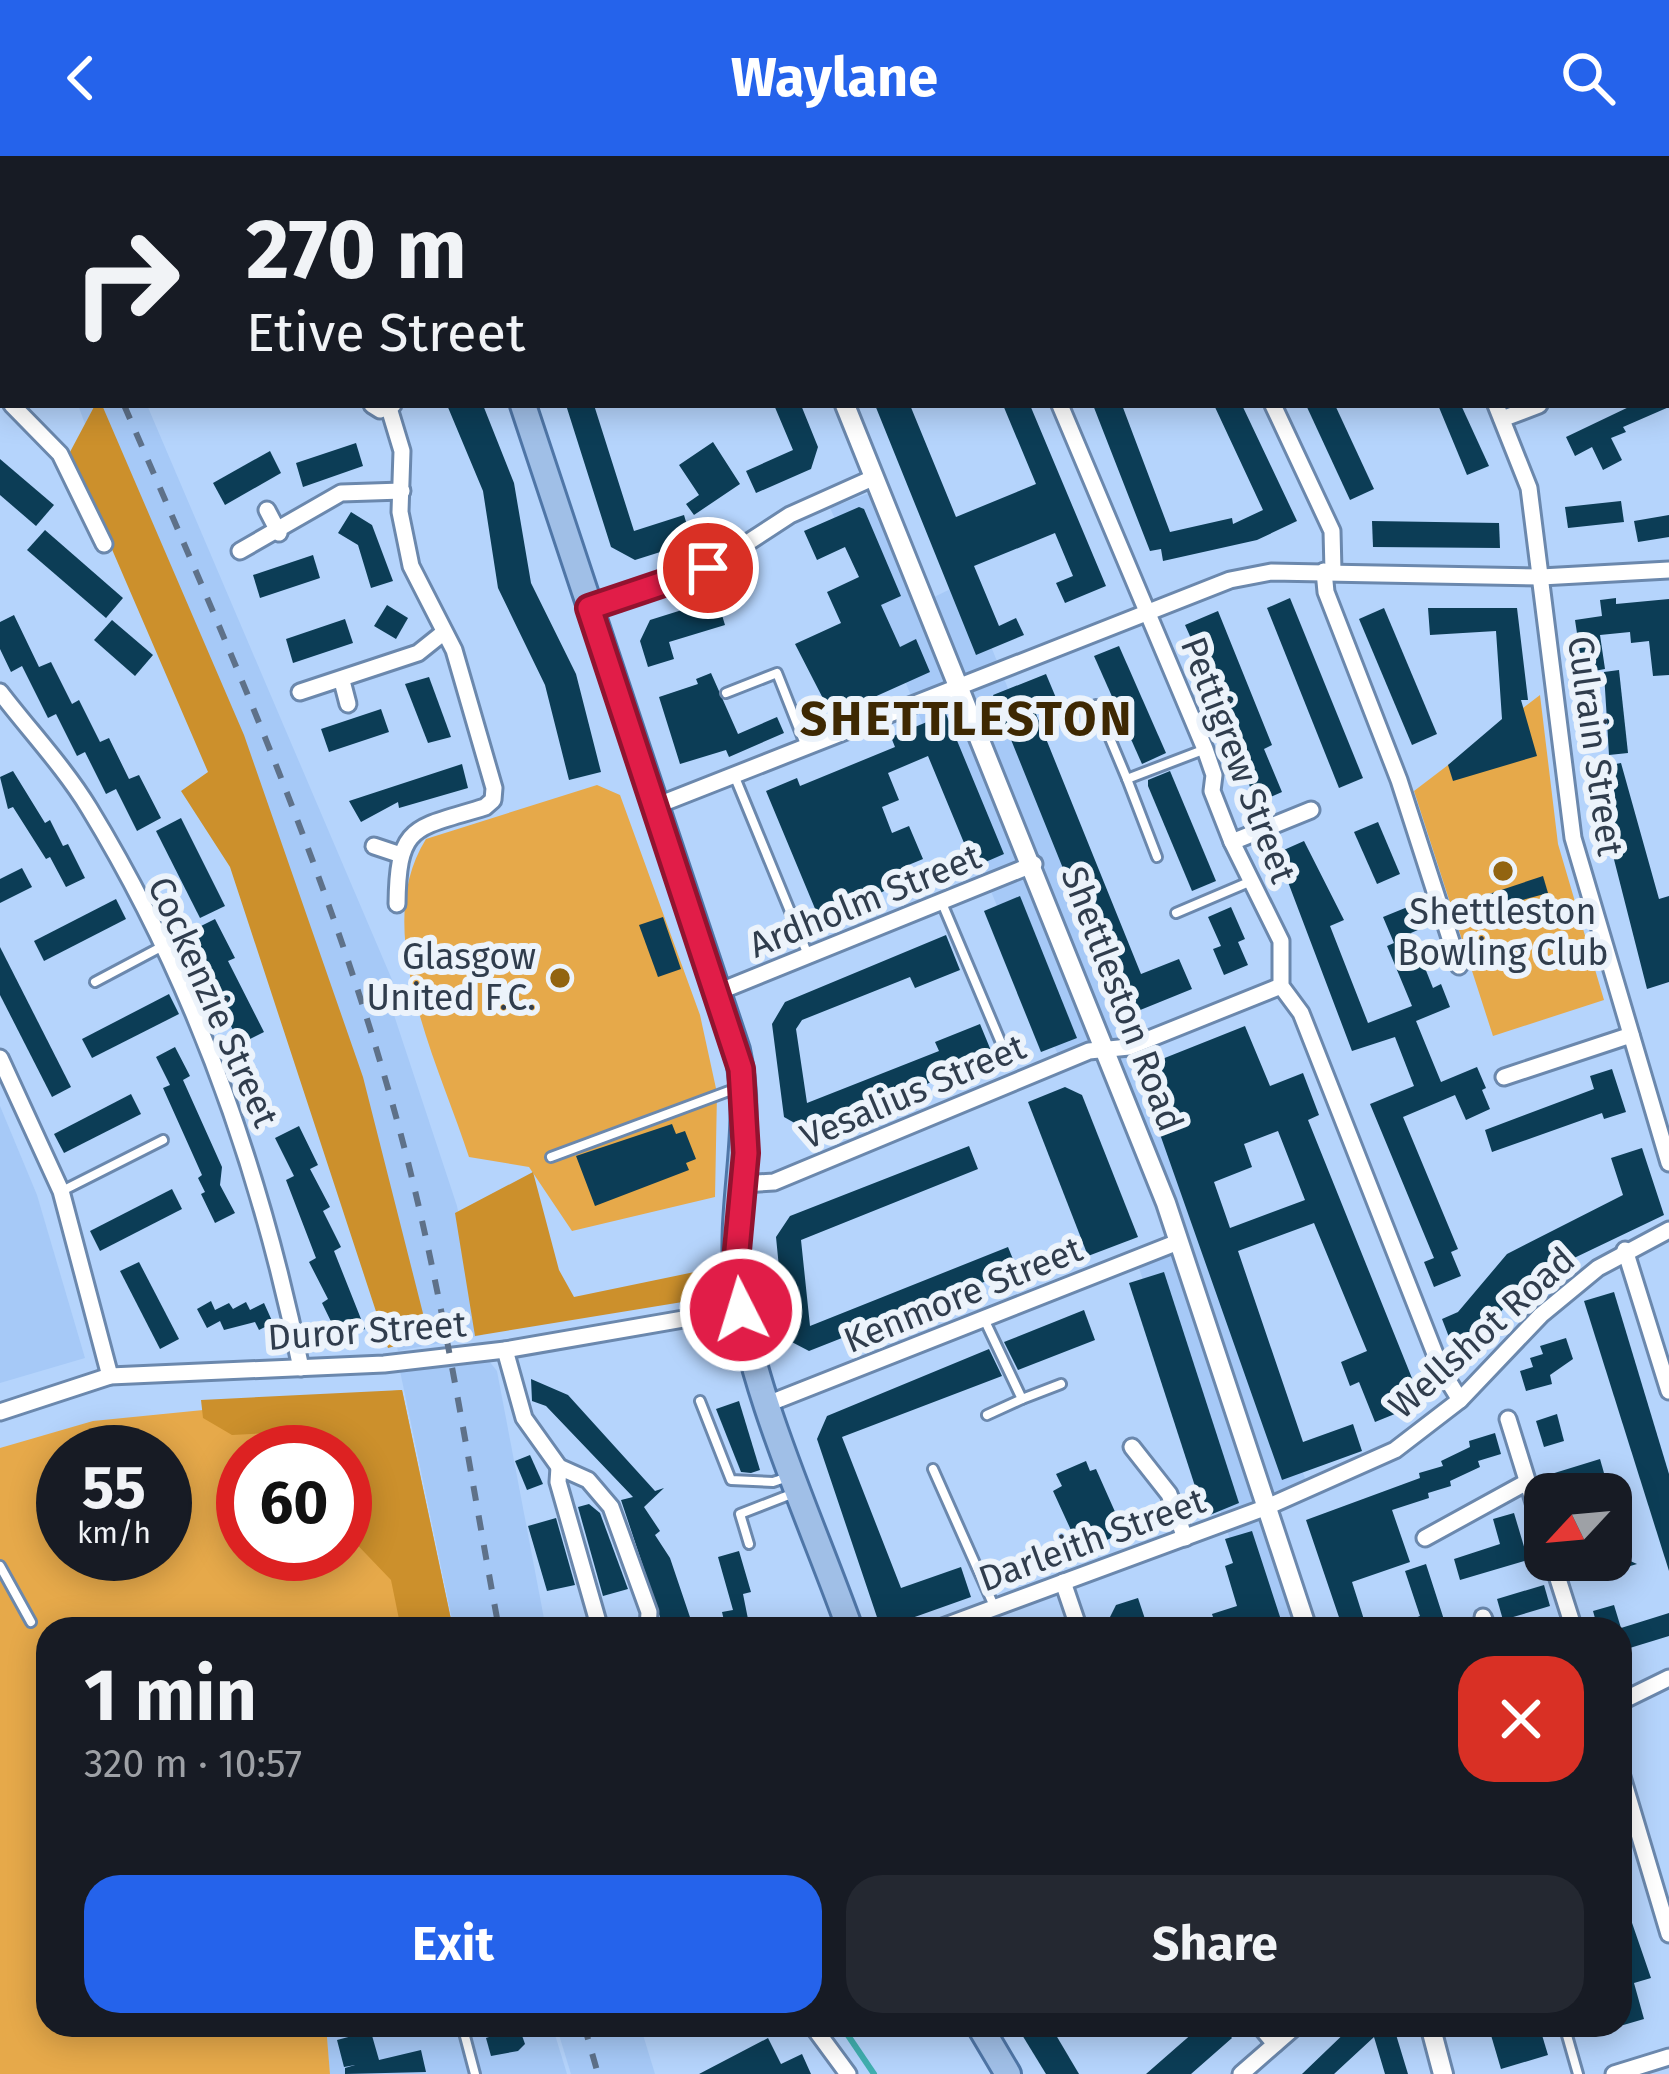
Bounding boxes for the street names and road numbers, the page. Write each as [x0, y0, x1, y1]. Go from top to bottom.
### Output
street label: Pettigrew Street [1171, 631, 1305, 889]
street label: Culrain Street [1558, 633, 1632, 859]
street label: Ardholm Street [743, 835, 987, 967]
street label: Shettleston Road [1051, 860, 1193, 1138]
street label: Cockenzie Street [138, 870, 288, 1134]
street label: Vesalius Street [794, 1025, 1032, 1159]
street label: Kenmore Street [837, 1227, 1089, 1363]
street label: Wellshot Road [1380, 1238, 1584, 1428]
street label: Duror Street [266, 1302, 468, 1360]
street label: Darleith Street [973, 1479, 1211, 1601]

